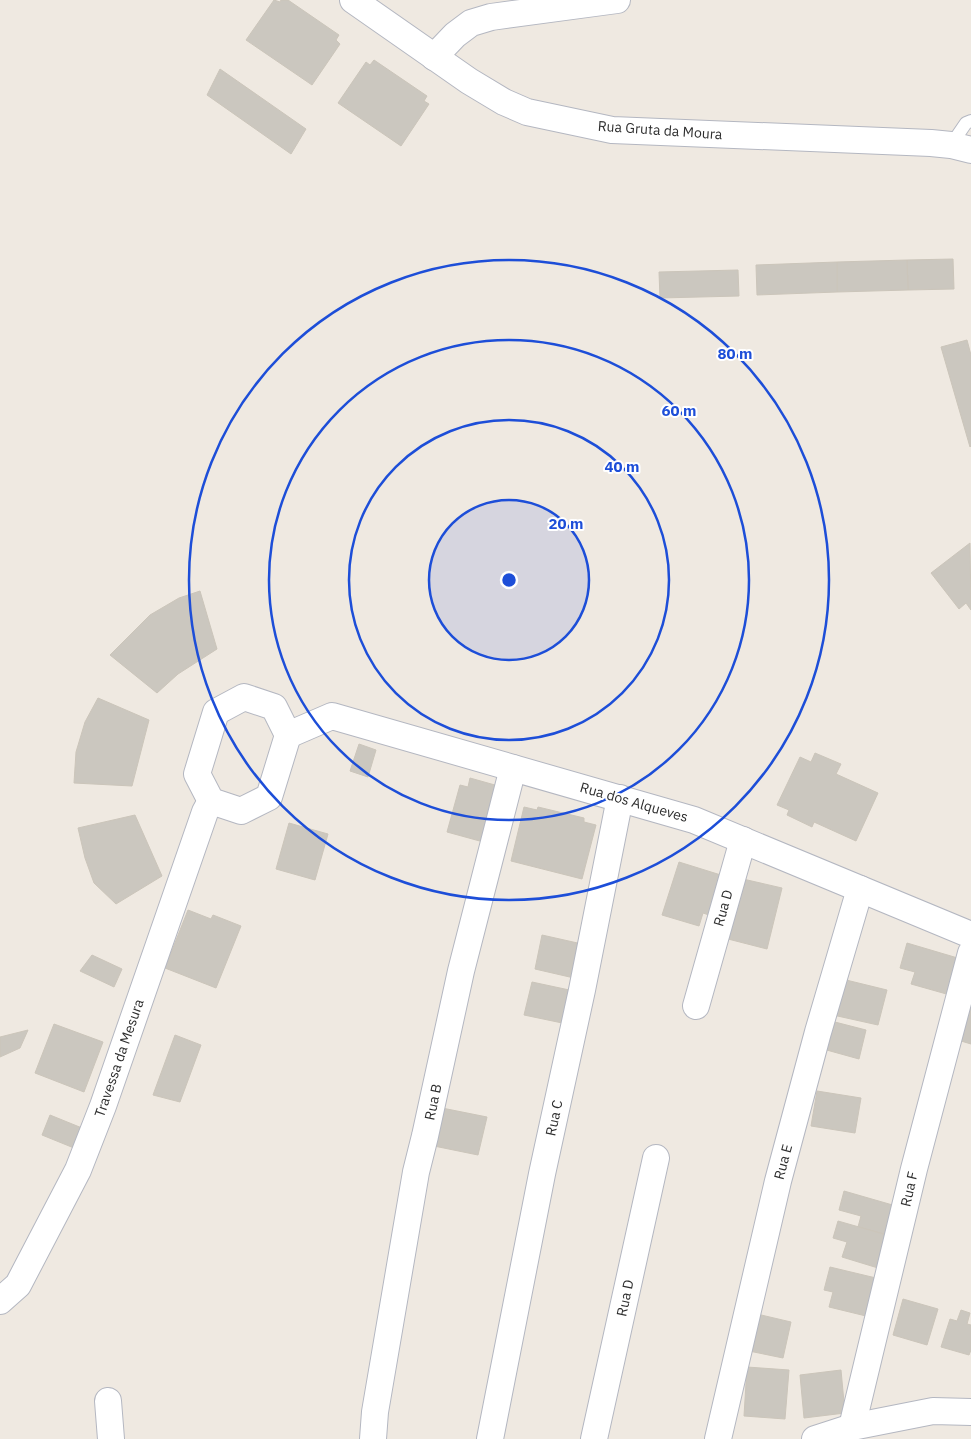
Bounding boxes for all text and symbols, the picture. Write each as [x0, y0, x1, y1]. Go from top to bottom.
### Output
street label: Rua Gruta da Moura [597, 117, 723, 143]
text: 80 m [718, 344, 752, 363]
text: 60 m [662, 401, 696, 420]
text: 40 m [605, 457, 639, 476]
text: 20 m [549, 514, 583, 533]
centre of rings [500, 571, 518, 589]
street label: Rua dos Alqueves [578, 778, 690, 826]
street label: Rua D [709, 888, 737, 928]
street label: Travessa da Mesura [90, 996, 148, 1120]
street label: Rua B [420, 1082, 446, 1122]
street label: Rua C [541, 1098, 567, 1138]
street label: Rua E [770, 1142, 796, 1182]
street label: Rua F [896, 1170, 922, 1208]
street label: Rua D [612, 1278, 638, 1318]

